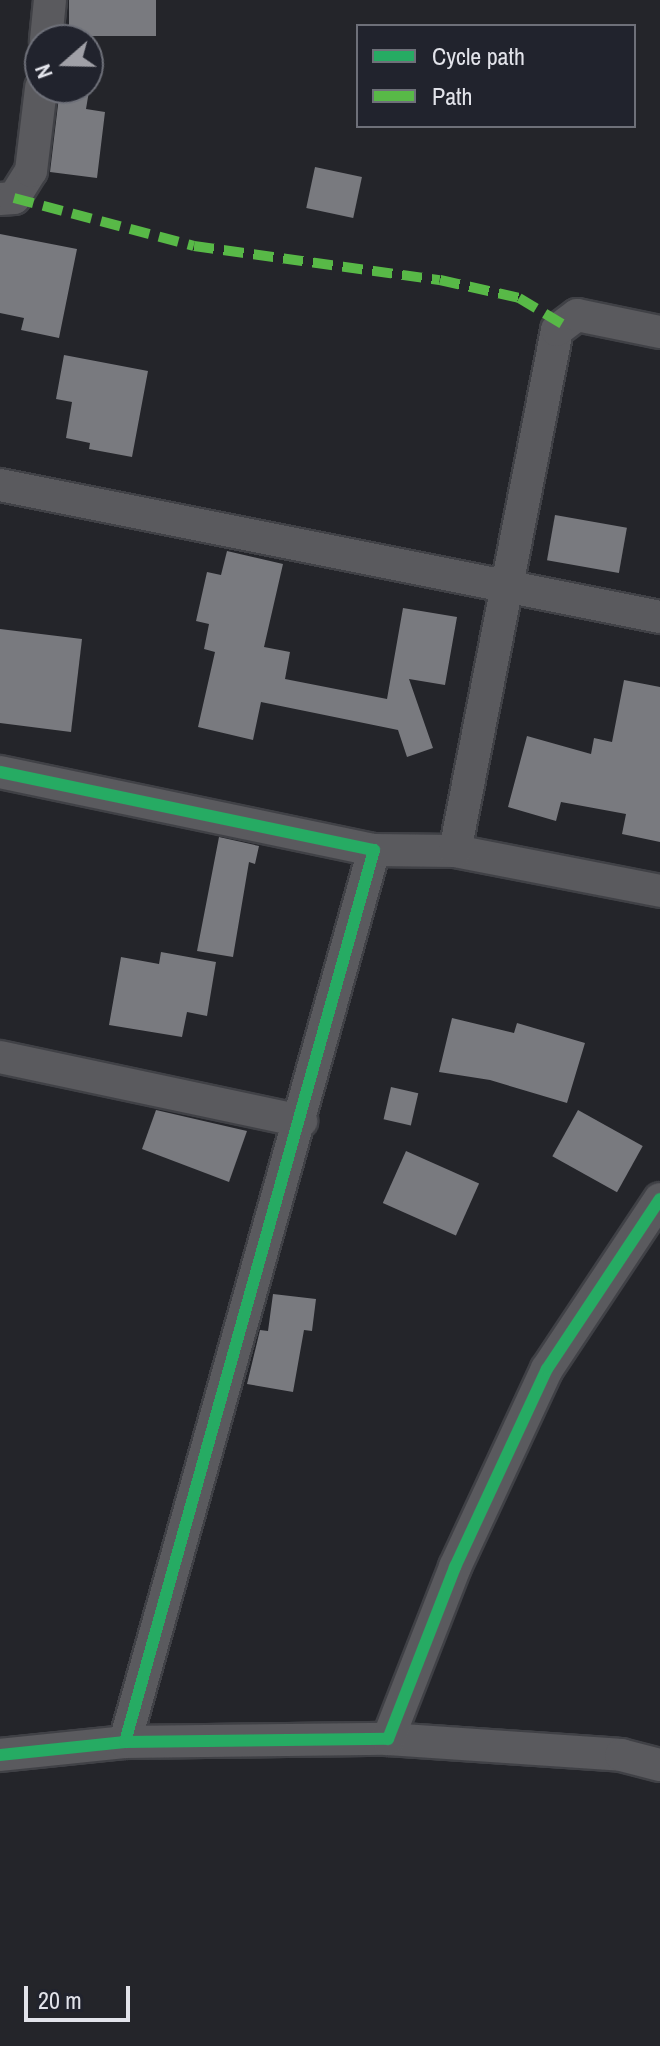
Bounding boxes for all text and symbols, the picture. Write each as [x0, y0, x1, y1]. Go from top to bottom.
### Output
north arrow [24, 24, 104, 104]
legend [356, 24, 636, 128]
text: Cycle path [432, 40, 525, 72]
text: N [27, 60, 60, 83]
text: Path [432, 80, 473, 112]
scale bar [28, 1970, 134, 2020]
text: 20 m [38, 1984, 82, 2016]

